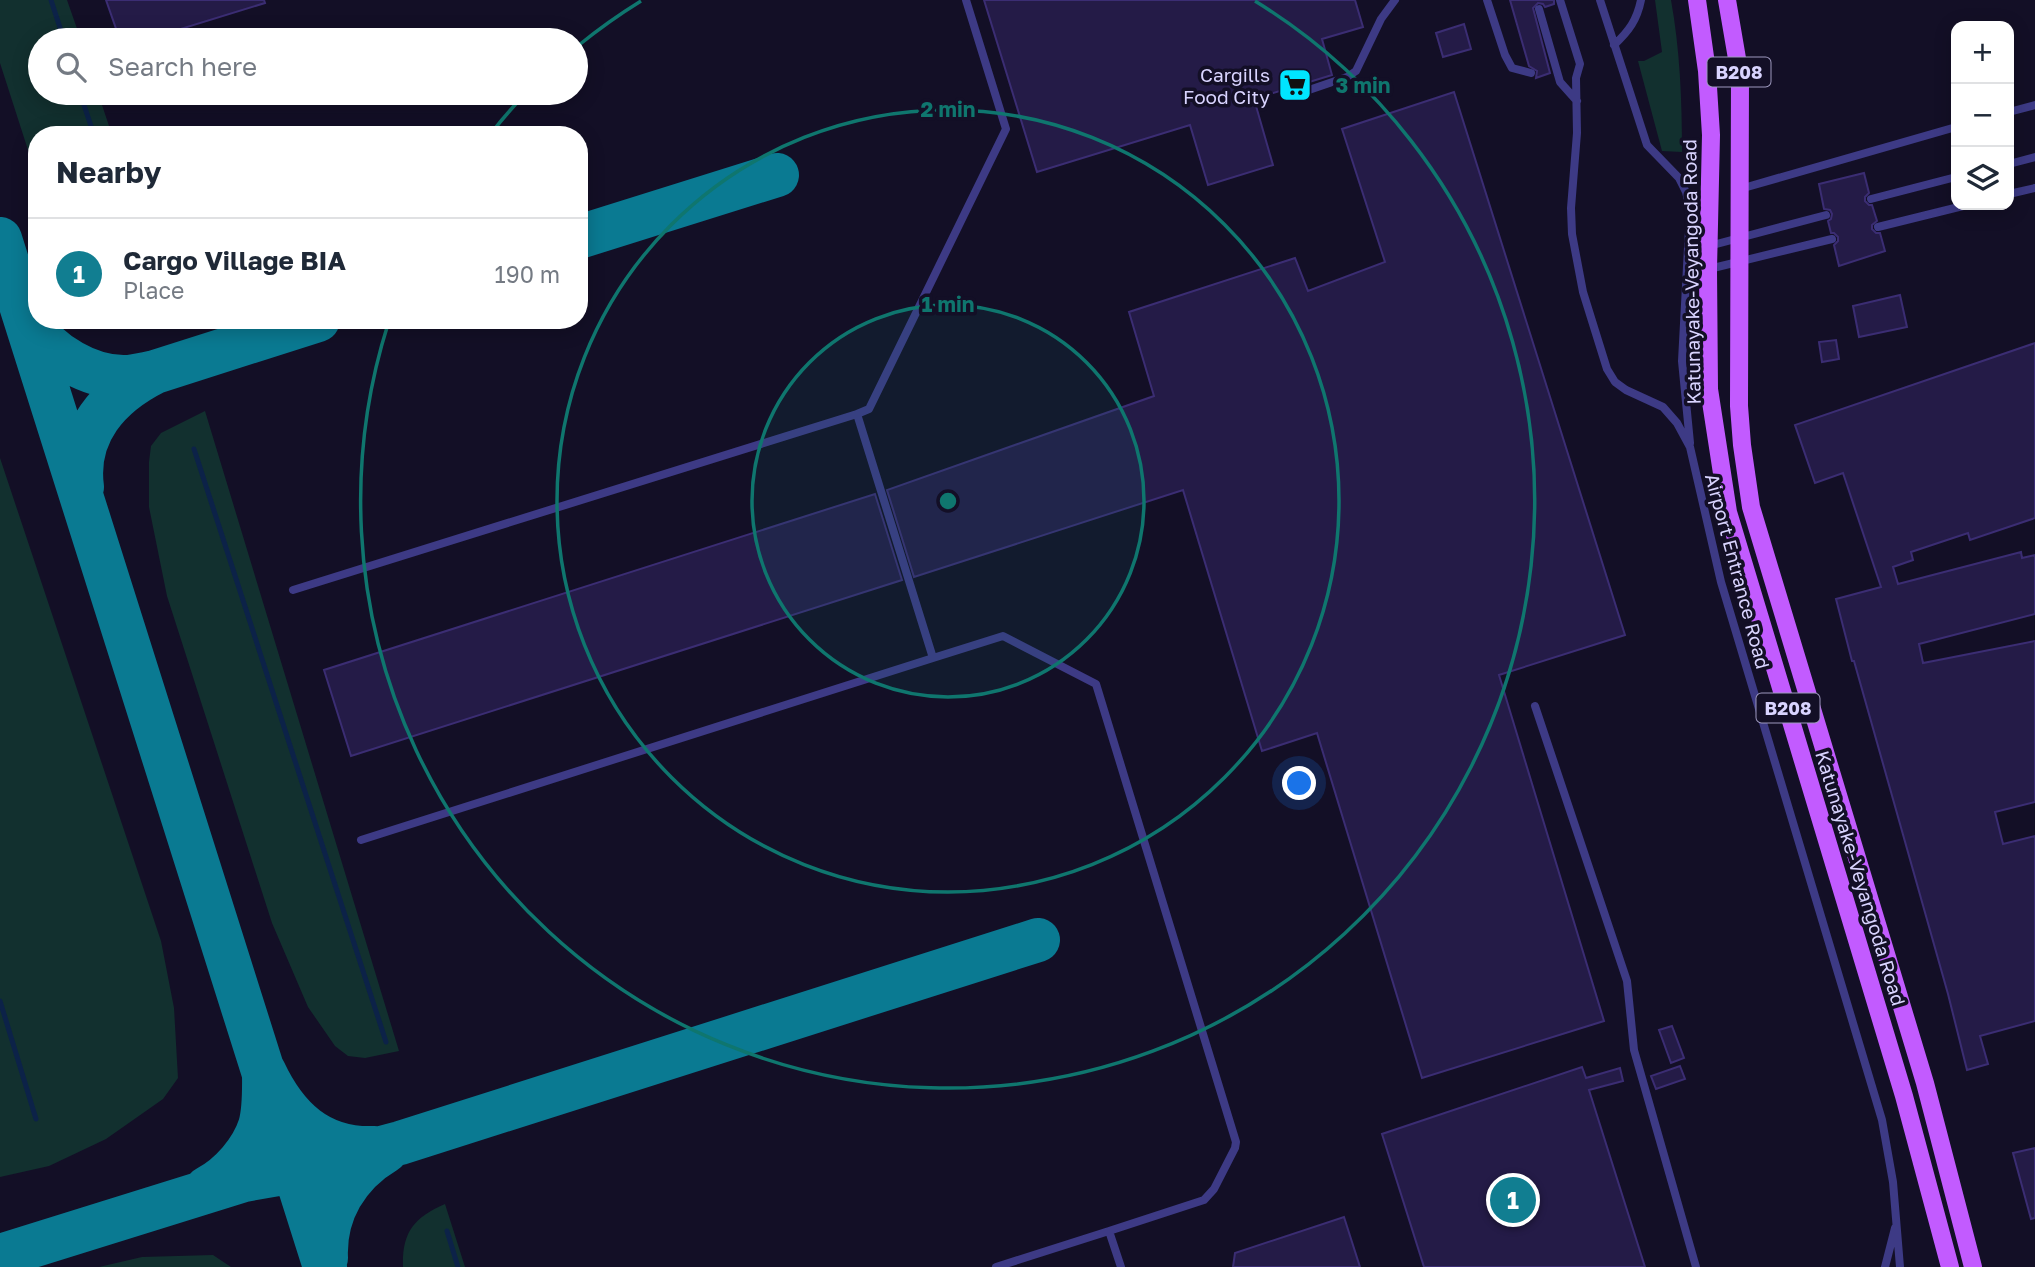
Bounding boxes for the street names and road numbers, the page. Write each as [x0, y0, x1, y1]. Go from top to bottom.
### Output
road number: B208 [1708, 58, 1770, 86]
street label: Katunayake-Veyangoda Road [1677, 139, 1705, 405]
street label: Airport Entrance Road [1701, 471, 1775, 671]
road number: B208 [1756, 694, 1820, 722]
street label: Katunayake-Veyangoda Road [1811, 748, 1911, 1008]

